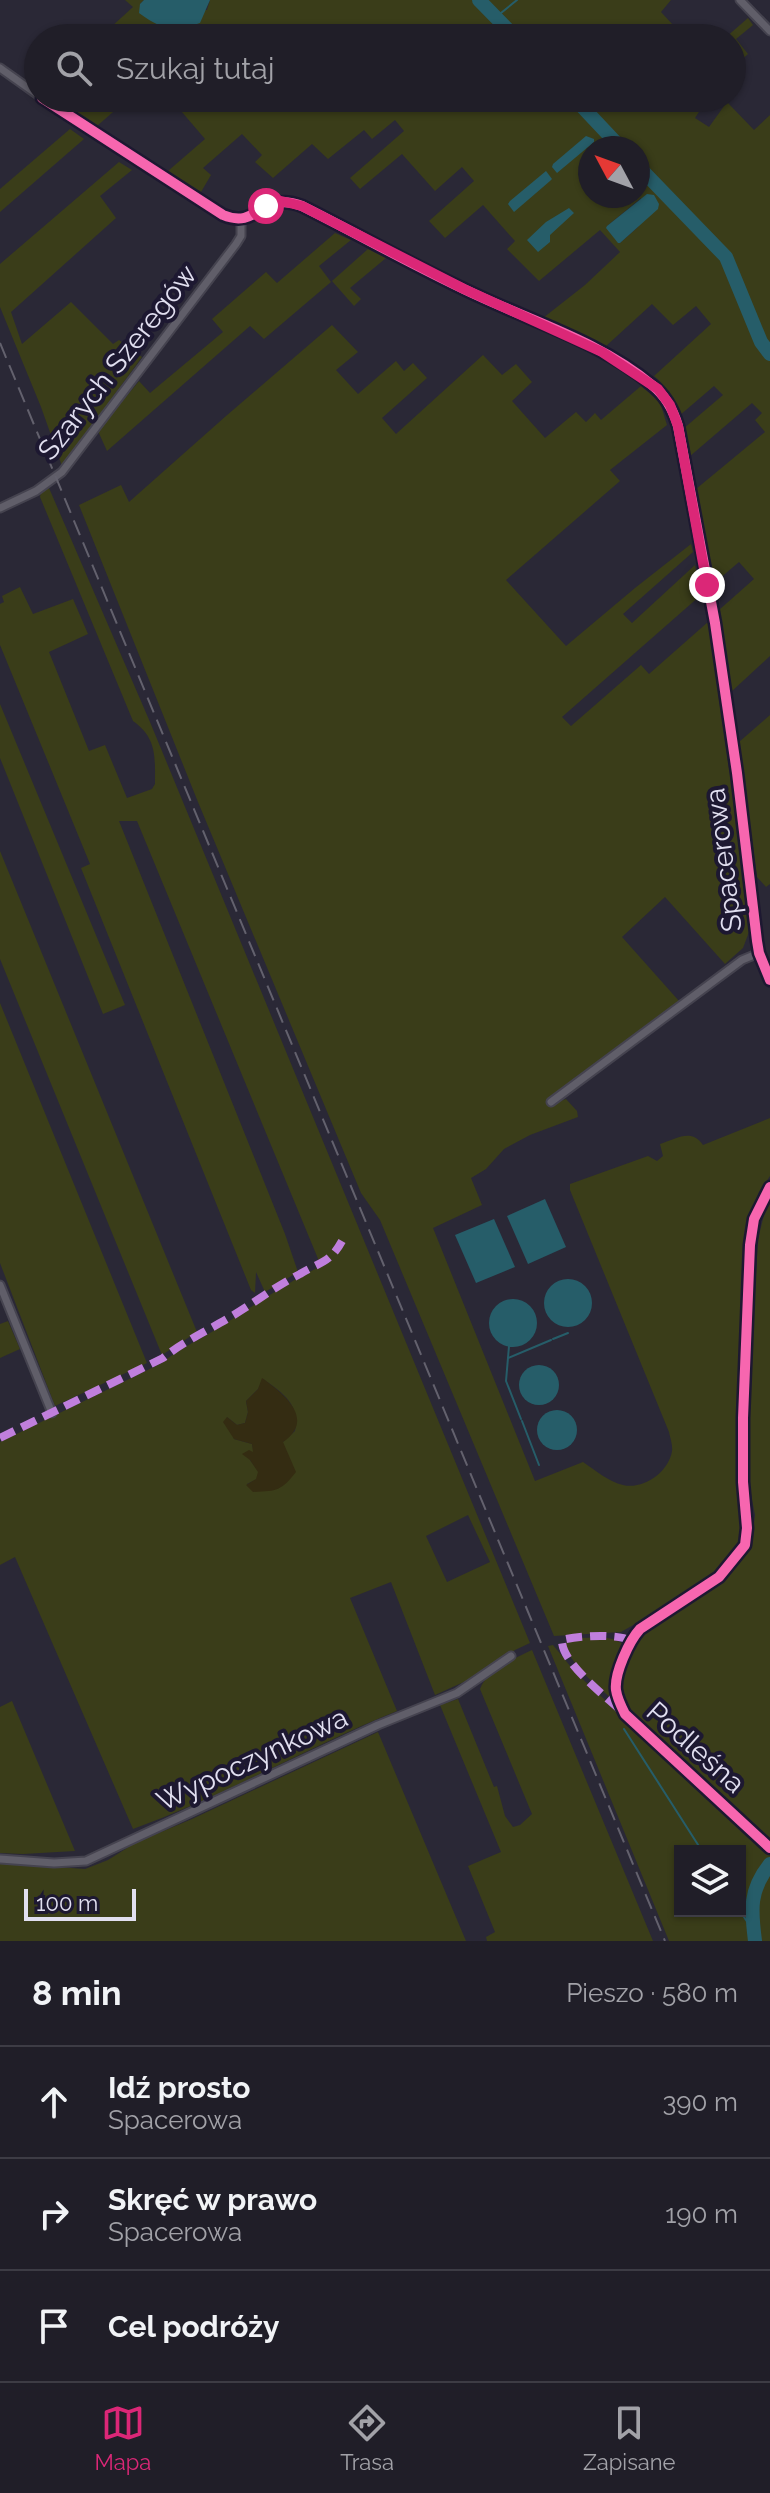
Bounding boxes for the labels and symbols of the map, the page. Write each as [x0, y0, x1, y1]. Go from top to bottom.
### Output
north arrow [578, 136, 650, 208]
route start [248, 188, 284, 224]
street label: Szarych Szeregów [31, 258, 204, 466]
route end [689, 567, 725, 603]
street label: Spacerowa [698, 786, 749, 934]
street label: Podleśna [640, 1695, 751, 1800]
street label: Wypoczynkowa [152, 1701, 353, 1818]
scale bar [24, 1885, 136, 1921]

